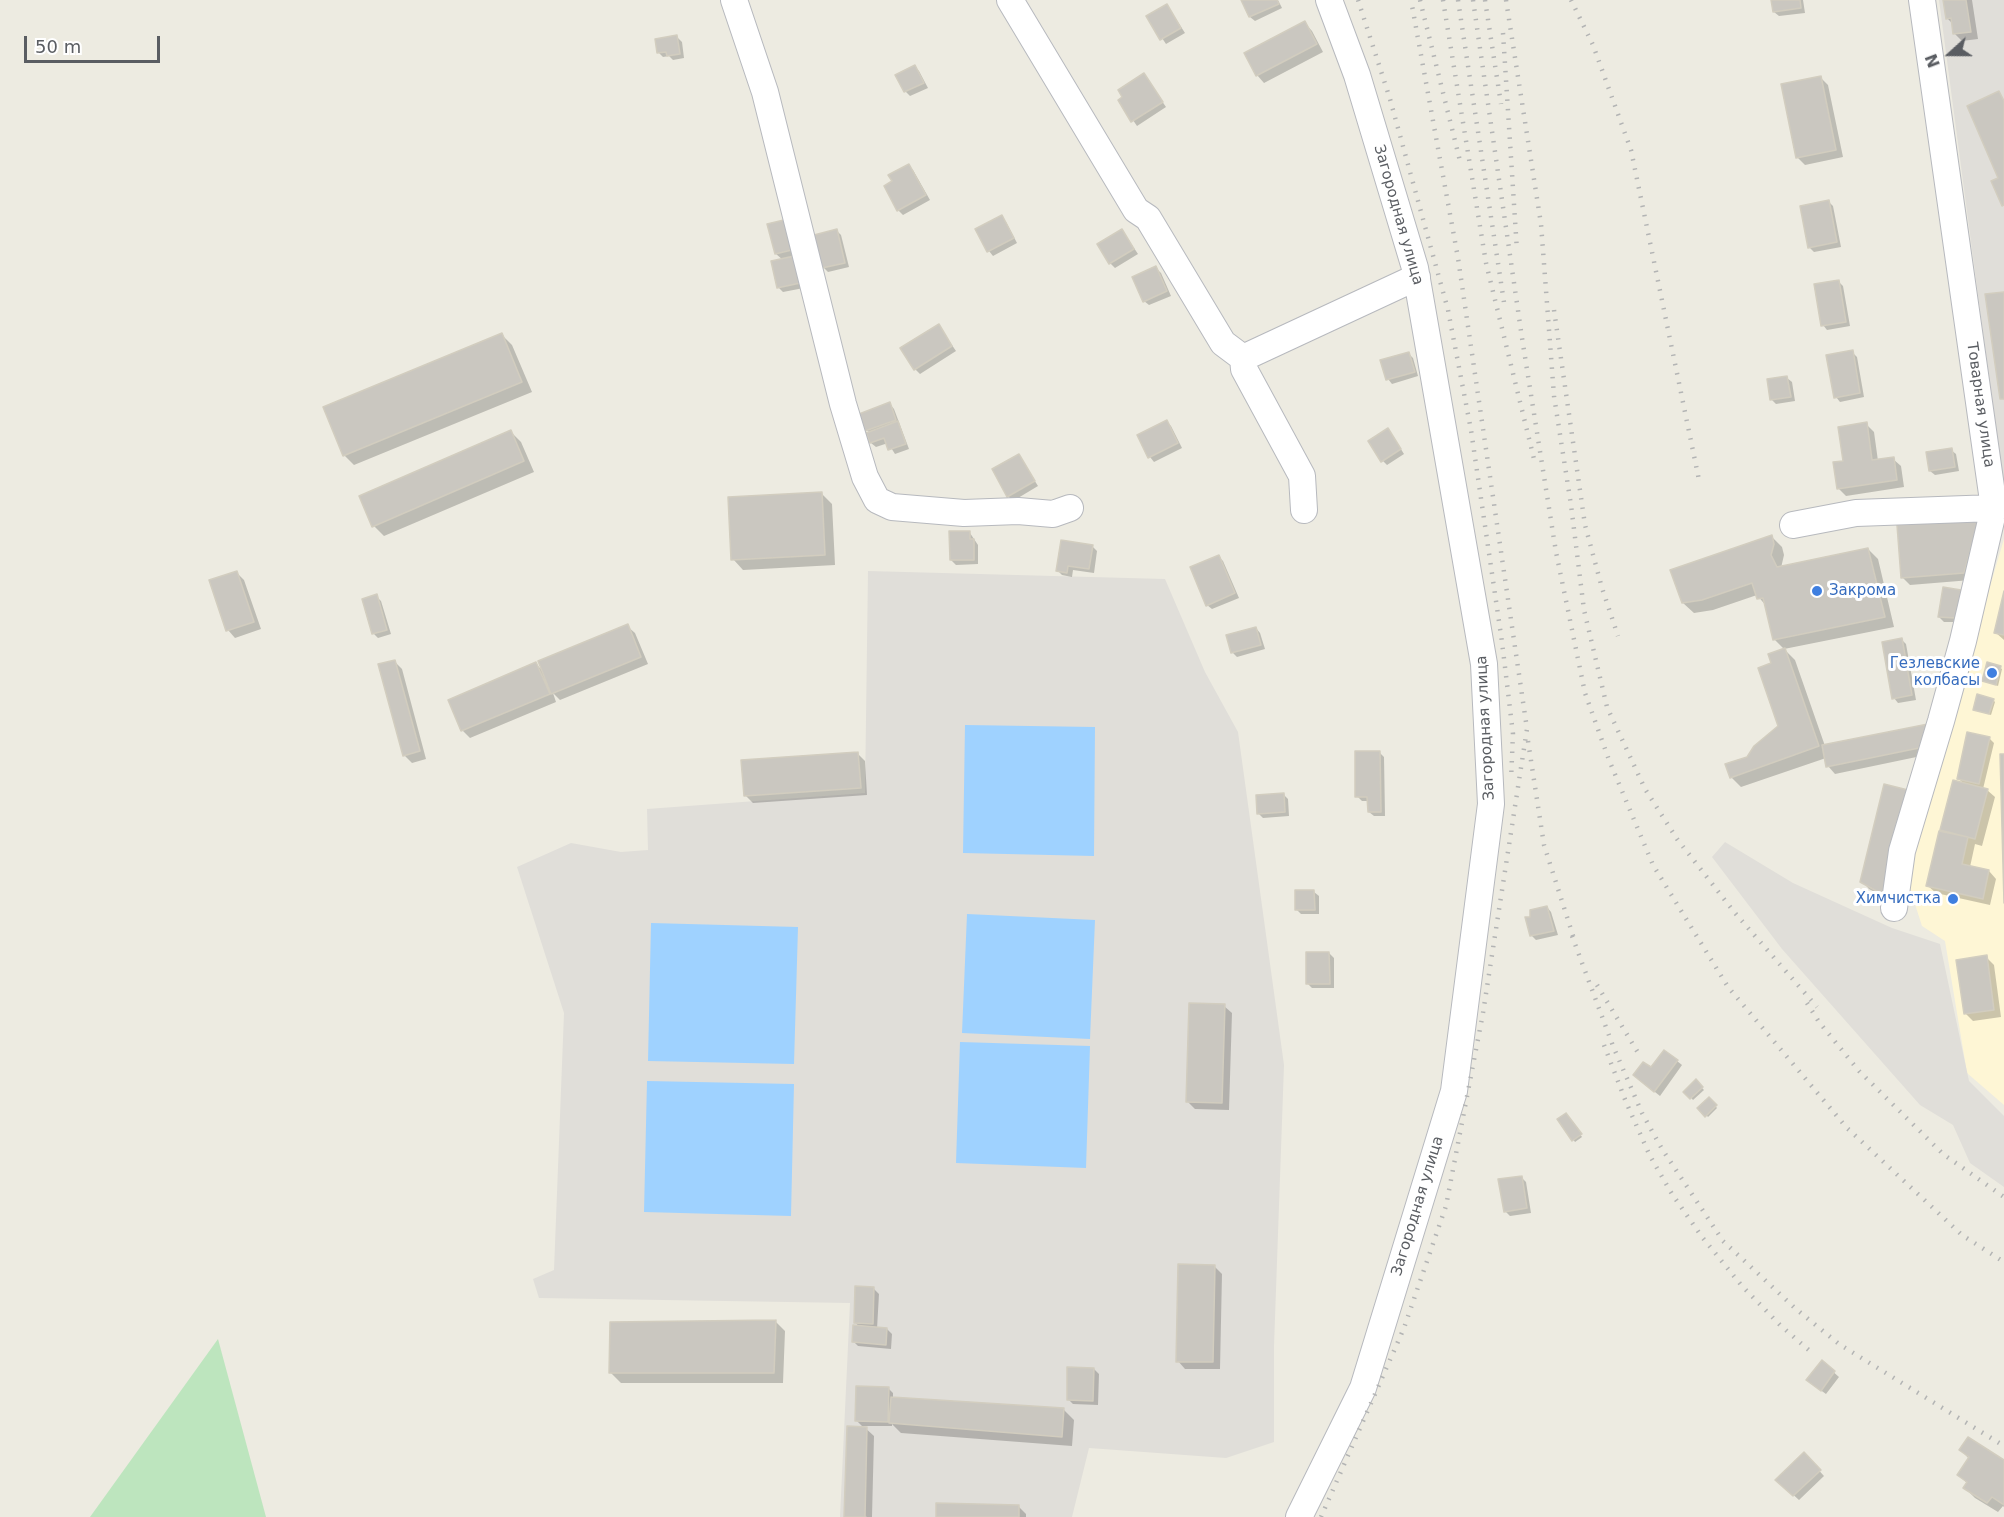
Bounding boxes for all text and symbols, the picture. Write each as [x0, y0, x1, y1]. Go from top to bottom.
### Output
scale bar [27, 24, 164, 62]
north arrow [1920, 24, 1980, 84]
text: 50 m [35, 36, 81, 57]
text: N [1921, 51, 1944, 70]
street label: Загородная улица [1369, 143, 1427, 287]
street label: Товарная улица [1962, 341, 1998, 469]
place label: Закрома [1829, 582, 1896, 600]
marker: Закрома [1810, 584, 1824, 598]
street label: Загородная улица [1473, 655, 1499, 801]
place label: Гезлевские колбасы [1890, 655, 1980, 690]
marker: Гезлевские колбасы [1985, 666, 1999, 680]
place label: Химчистка [1856, 890, 1941, 908]
marker: Химчистка [1946, 892, 1960, 906]
street label: Загородная улица [1388, 1134, 1448, 1278]

